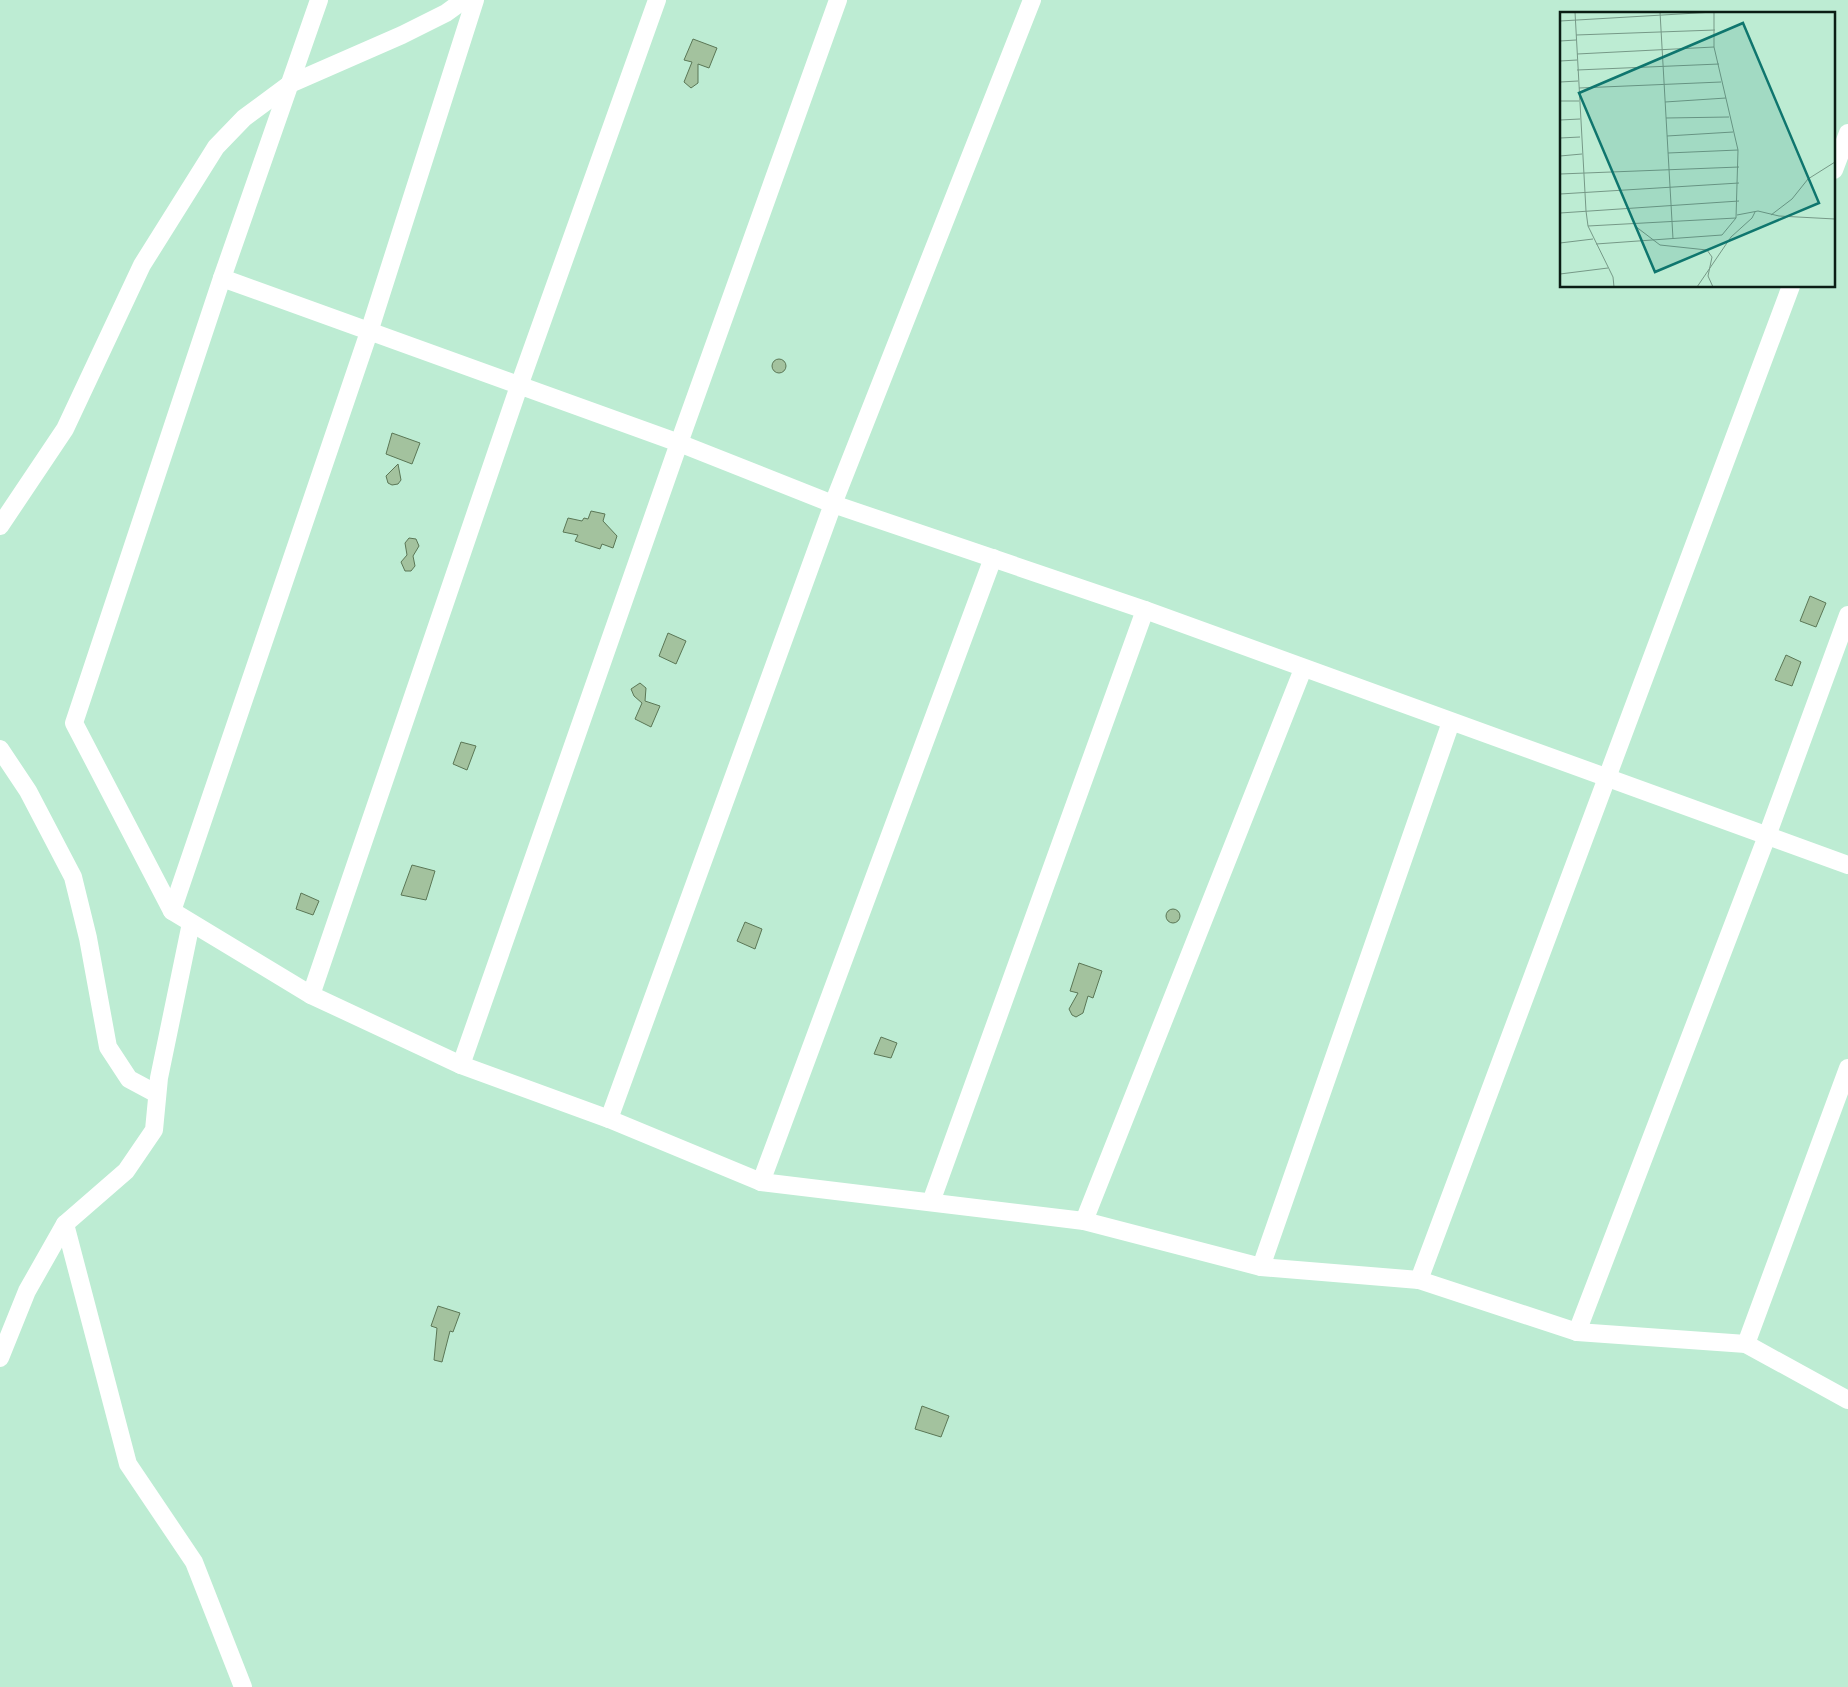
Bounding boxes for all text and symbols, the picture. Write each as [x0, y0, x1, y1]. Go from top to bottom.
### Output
inset map [1560, 12, 1836, 288]

